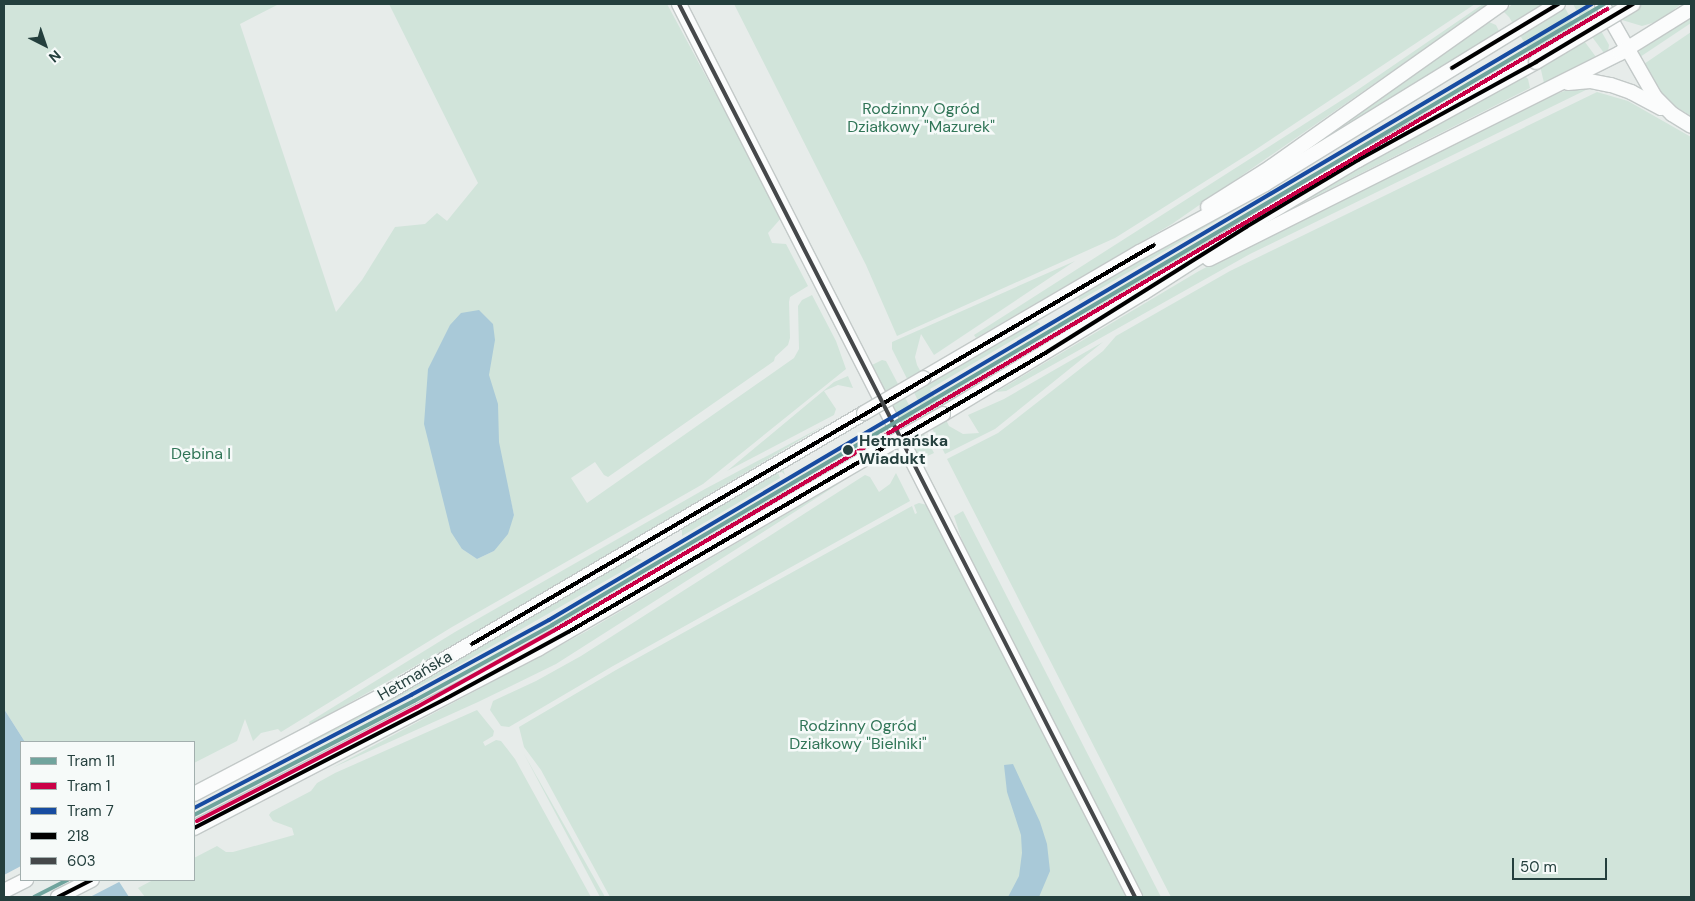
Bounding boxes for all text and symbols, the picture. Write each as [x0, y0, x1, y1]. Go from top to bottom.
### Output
north arrow [20, 20, 70, 70]
text: N [45, 46, 65, 66]
park label: Rodzinny Ogród Działkowy "Mazurek" [847, 99, 995, 137]
place label: Hetmańska Wiadukt [859, 431, 948, 469]
marker: Hetmańska Wiadukt [841, 443, 855, 457]
park label: Dębina I [171, 444, 231, 464]
street label: Hetmańska [374, 647, 456, 705]
park label: Rodzinny Ogród Działkowy "Bielniki" [789, 716, 927, 754]
legend [20, 741, 195, 881]
text: Tram 11 [67, 751, 115, 771]
text: Tram 1 [67, 776, 110, 796]
text: Tram 7 [67, 801, 114, 821]
text: 218 [67, 826, 89, 846]
scale bar [1515, 848, 1610, 880]
text: 603 [67, 851, 96, 871]
text: 50 m [1520, 857, 1557, 877]

